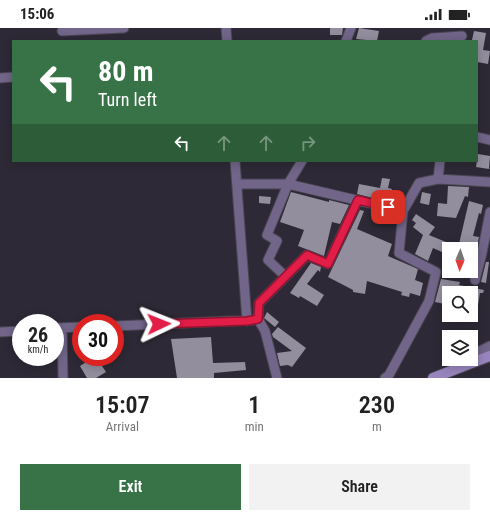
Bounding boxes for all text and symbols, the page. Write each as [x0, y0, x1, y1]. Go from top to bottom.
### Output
text: 15:06 [20, 5, 54, 23]
text: 80 m [98, 55, 154, 88]
icon: left [32, 56, 84, 108]
text: Turn left [98, 89, 157, 110]
icon: left [171, 132, 193, 154]
icon: ahead [213, 132, 235, 154]
icon: ahead [255, 132, 277, 154]
icon: right [297, 132, 319, 154]
pin [371, 190, 405, 224]
icon: arrive [377, 196, 399, 218]
north arrow [442, 242, 478, 278]
map controls [442, 242, 478, 366]
button: search [442, 286, 478, 322]
position arrow [138, 303, 180, 345]
speed limit sign: 30 [72, 314, 124, 366]
text: 26 [28, 323, 48, 347]
button: layers [442, 330, 478, 366]
text: km/h [28, 344, 48, 355]
text: 15:07 [95, 391, 150, 419]
text: 1 [248, 391, 260, 419]
text: 230 [359, 391, 395, 419]
text: Arrival [106, 419, 139, 434]
text: min [245, 419, 264, 434]
text: m [372, 419, 382, 434]
button: Exit [20, 464, 241, 510]
button: Share [249, 464, 470, 510]

